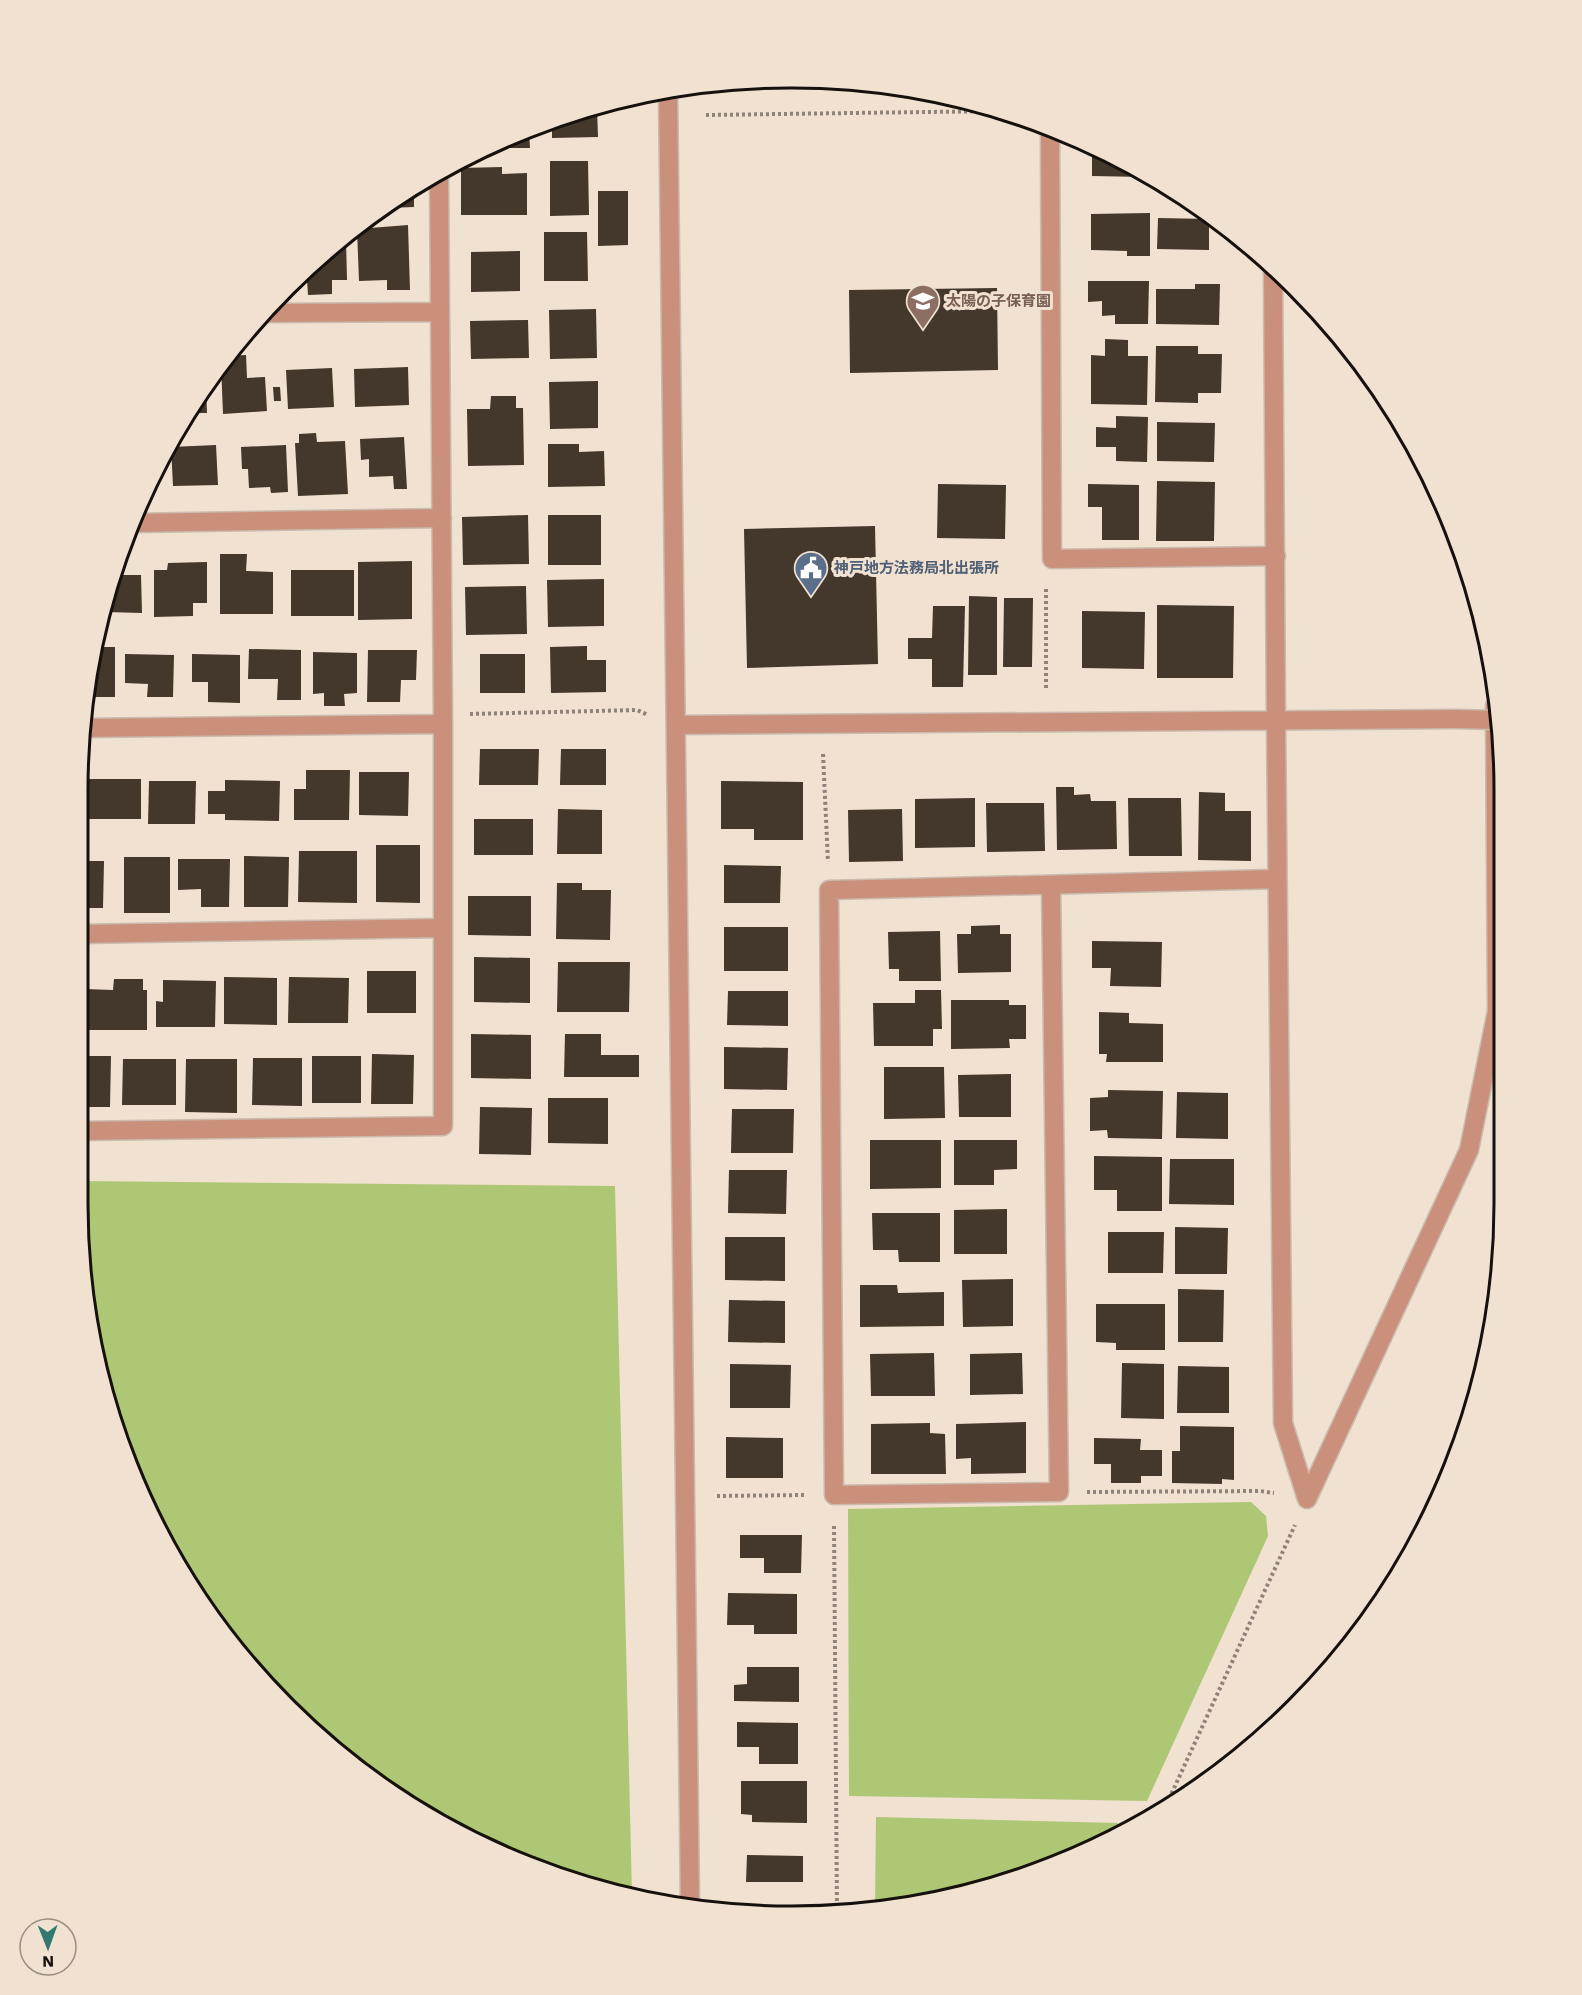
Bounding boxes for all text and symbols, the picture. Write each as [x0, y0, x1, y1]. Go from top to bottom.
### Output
school or university icon: 太陽の子保育園 [905, 283, 941, 330]
place label: 太陽の子保育園 [946, 292, 1051, 310]
public building icon: 神戸地方法務局北出張所 [793, 550, 829, 597]
place label: 神戸地方法務局北出張所 [833, 559, 999, 577]
north arrow [18, 1917, 78, 1977]
text: N [42, 1952, 54, 1971]

